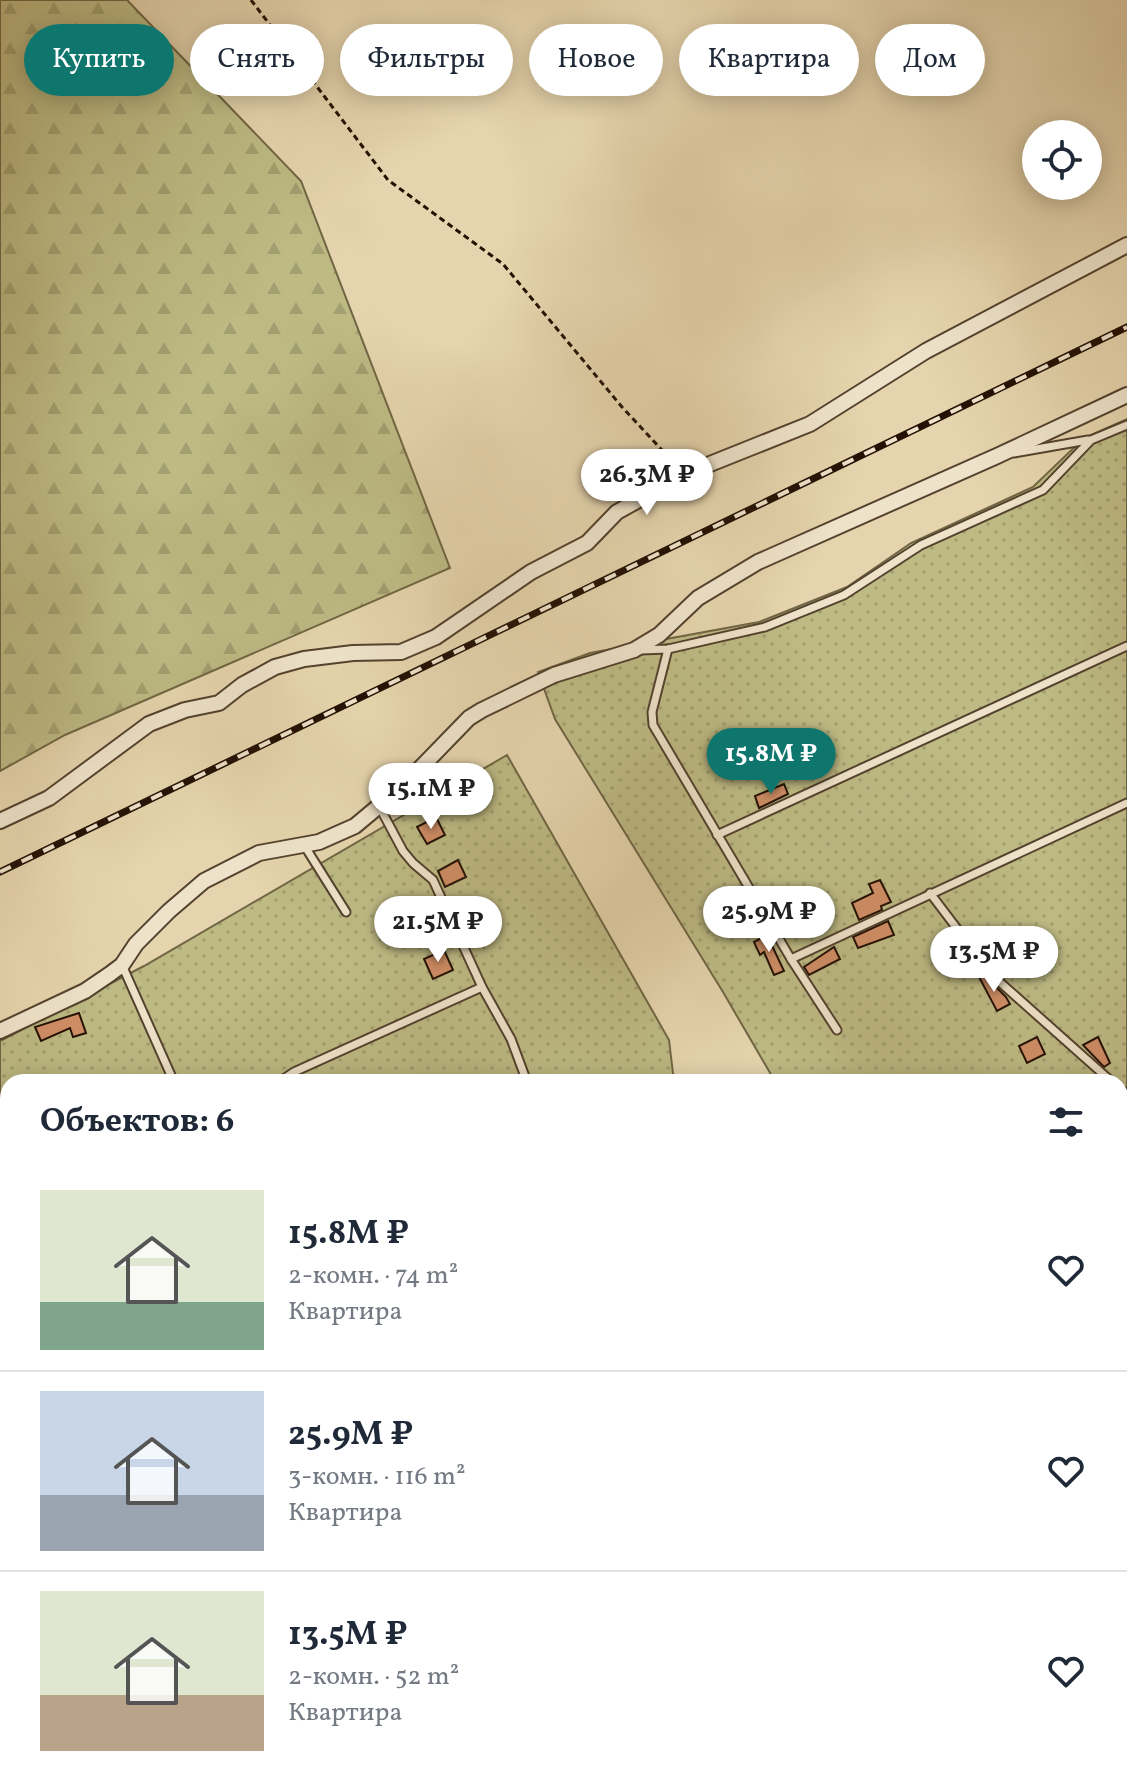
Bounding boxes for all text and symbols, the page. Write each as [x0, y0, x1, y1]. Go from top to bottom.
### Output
chip: Купить [24, 24, 174, 96]
chip: Снять [190, 24, 324, 96]
chip: Фильтры [340, 24, 513, 96]
chip: Новое [529, 24, 663, 96]
chip: Квартира [679, 24, 859, 96]
chip: Дом [875, 24, 985, 96]
map controls [1022, 120, 1102, 200]
button: locate [1022, 120, 1102, 200]
pin: 26.3M ₽ [573, 449, 721, 517]
text: 26.3M ₽ [599, 457, 695, 493]
pin: 15.8M ₽ [697, 728, 845, 796]
text: 15.8M ₽ [725, 736, 817, 772]
pin: 15.1M ₽ [357, 763, 505, 831]
text: 15.1M ₽ [387, 771, 475, 807]
pin: 25.9M ₽ [695, 886, 843, 954]
text: 25.9M ₽ [721, 894, 817, 930]
pin: 21.5M ₽ [364, 896, 512, 964]
text: 21.5M ₽ [392, 904, 484, 940]
pin: 13.5M ₽ [920, 926, 1068, 994]
text: 13.5M ₽ [948, 934, 1040, 970]
text: Объектов: 6 [40, 1099, 235, 1146]
icon: filters [1044, 1100, 1088, 1144]
text: 15.8M ₽ [288, 1211, 409, 1258]
icon: home [104, 1222, 200, 1318]
icon: heart [1044, 1248, 1088, 1292]
text: 2-комн. · 74 m² [288, 1258, 458, 1294]
text: Квартира [288, 1294, 402, 1330]
text: 25.9M ₽ [288, 1412, 413, 1459]
icon: home [104, 1423, 200, 1519]
icon: heart [1044, 1449, 1088, 1493]
text: 3-комн. · 116 m² [288, 1459, 466, 1495]
text: Квартира [288, 1495, 402, 1531]
text: 13.5M ₽ [288, 1612, 408, 1659]
icon: home [104, 1623, 200, 1719]
icon: heart [1044, 1649, 1088, 1693]
text: 2-комн. · 52 m² [288, 1659, 459, 1695]
text: Квартира [288, 1695, 402, 1731]

